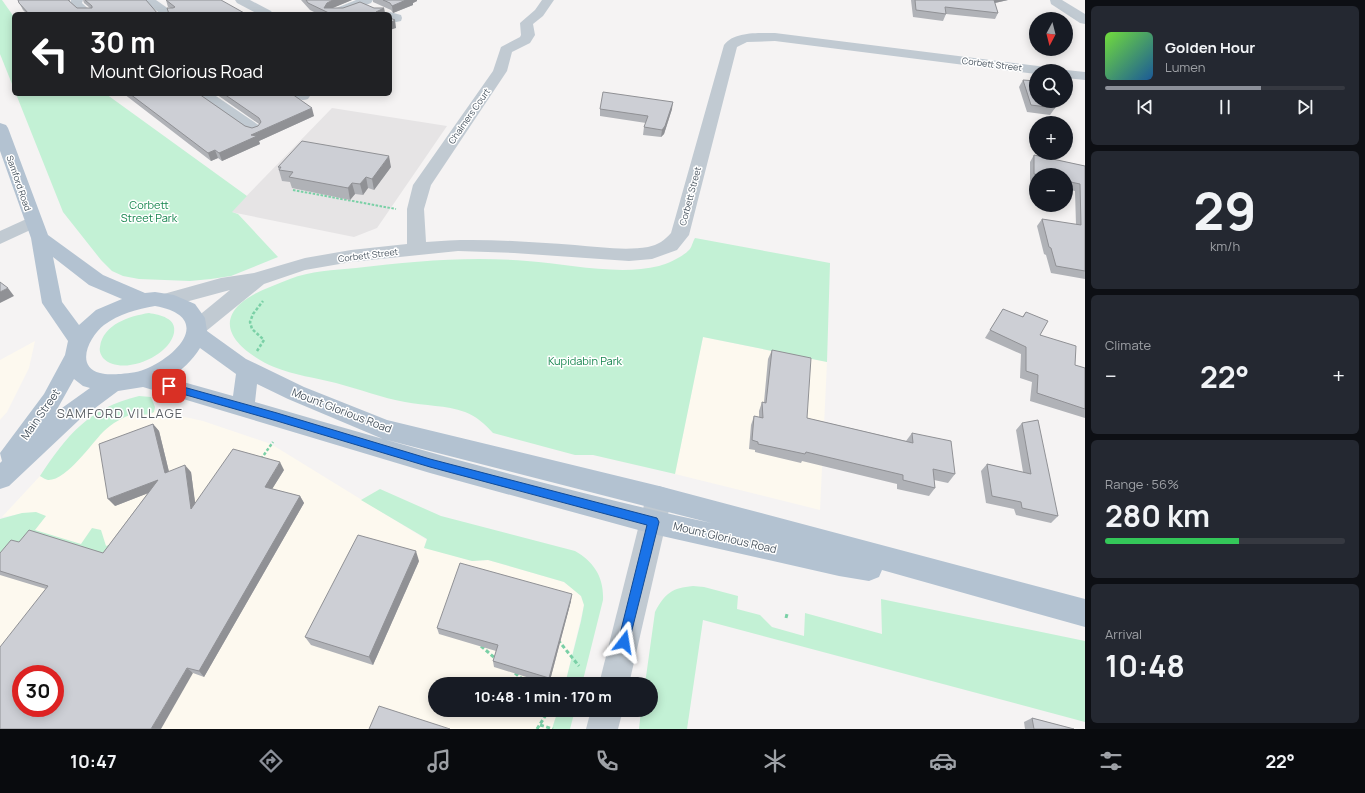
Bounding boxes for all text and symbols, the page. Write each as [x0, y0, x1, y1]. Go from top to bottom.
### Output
north arrow [1029, 12, 1073, 56]
map controls [1029, 12, 1073, 212]
text: 30 m [90, 23, 155, 61]
icon: left [24, 28, 76, 80]
text: Golden Hour [1165, 37, 1255, 58]
street label: Corbett Street [961, 54, 1023, 74]
text: Lumen [1165, 58, 1205, 76]
text: Mount Glorious Road [90, 59, 263, 83]
button: search [1029, 64, 1073, 108]
street label: Chalmers Court [445, 85, 493, 146]
icon: previous [1134, 96, 1156, 118]
icon: pause [1214, 96, 1236, 118]
icon: next [1294, 96, 1316, 118]
button: + [1029, 116, 1073, 160]
street label: Samford Road [3, 153, 35, 213]
street label: Corbett Street [676, 165, 704, 227]
button: − [1029, 168, 1073, 212]
text: 29 [1193, 175, 1257, 246]
park label: Corbett Street Park [121, 197, 178, 225]
text: km/h [1210, 237, 1240, 255]
street label: Corbett Street [337, 245, 399, 265]
text: Climate [1105, 336, 1151, 354]
park label: Kupidabin Park [548, 353, 623, 368]
text: 22° [1200, 356, 1249, 397]
text: − [1105, 361, 1117, 391]
text: + [1332, 361, 1345, 391]
pin [152, 369, 186, 403]
icon: arrive [158, 375, 180, 397]
street label: Mount Glorious Road [290, 384, 394, 436]
street label: Main Street [17, 386, 63, 442]
district label: SAMFORD VILLAGE [57, 404, 183, 422]
text: Range · 56% [1105, 475, 1179, 493]
text: 280 km [1105, 495, 1210, 536]
street label: Mount Glorious Road [672, 518, 778, 556]
position arrow [603, 621, 645, 663]
text: Arrival [1105, 625, 1142, 643]
text: 10:48 [1105, 645, 1185, 686]
speed limit sign: 30 [12, 665, 64, 717]
text: 10:48 · 1 min · 170 m [474, 686, 612, 707]
icon: directions [257, 747, 285, 775]
icon: music [425, 747, 453, 775]
icon: phone [593, 747, 621, 775]
icon: climate [761, 747, 789, 775]
icon: car [929, 747, 957, 775]
icon: filters [1097, 747, 1125, 775]
text: 10:47 [70, 749, 117, 773]
text: 22° [1265, 749, 1295, 773]

